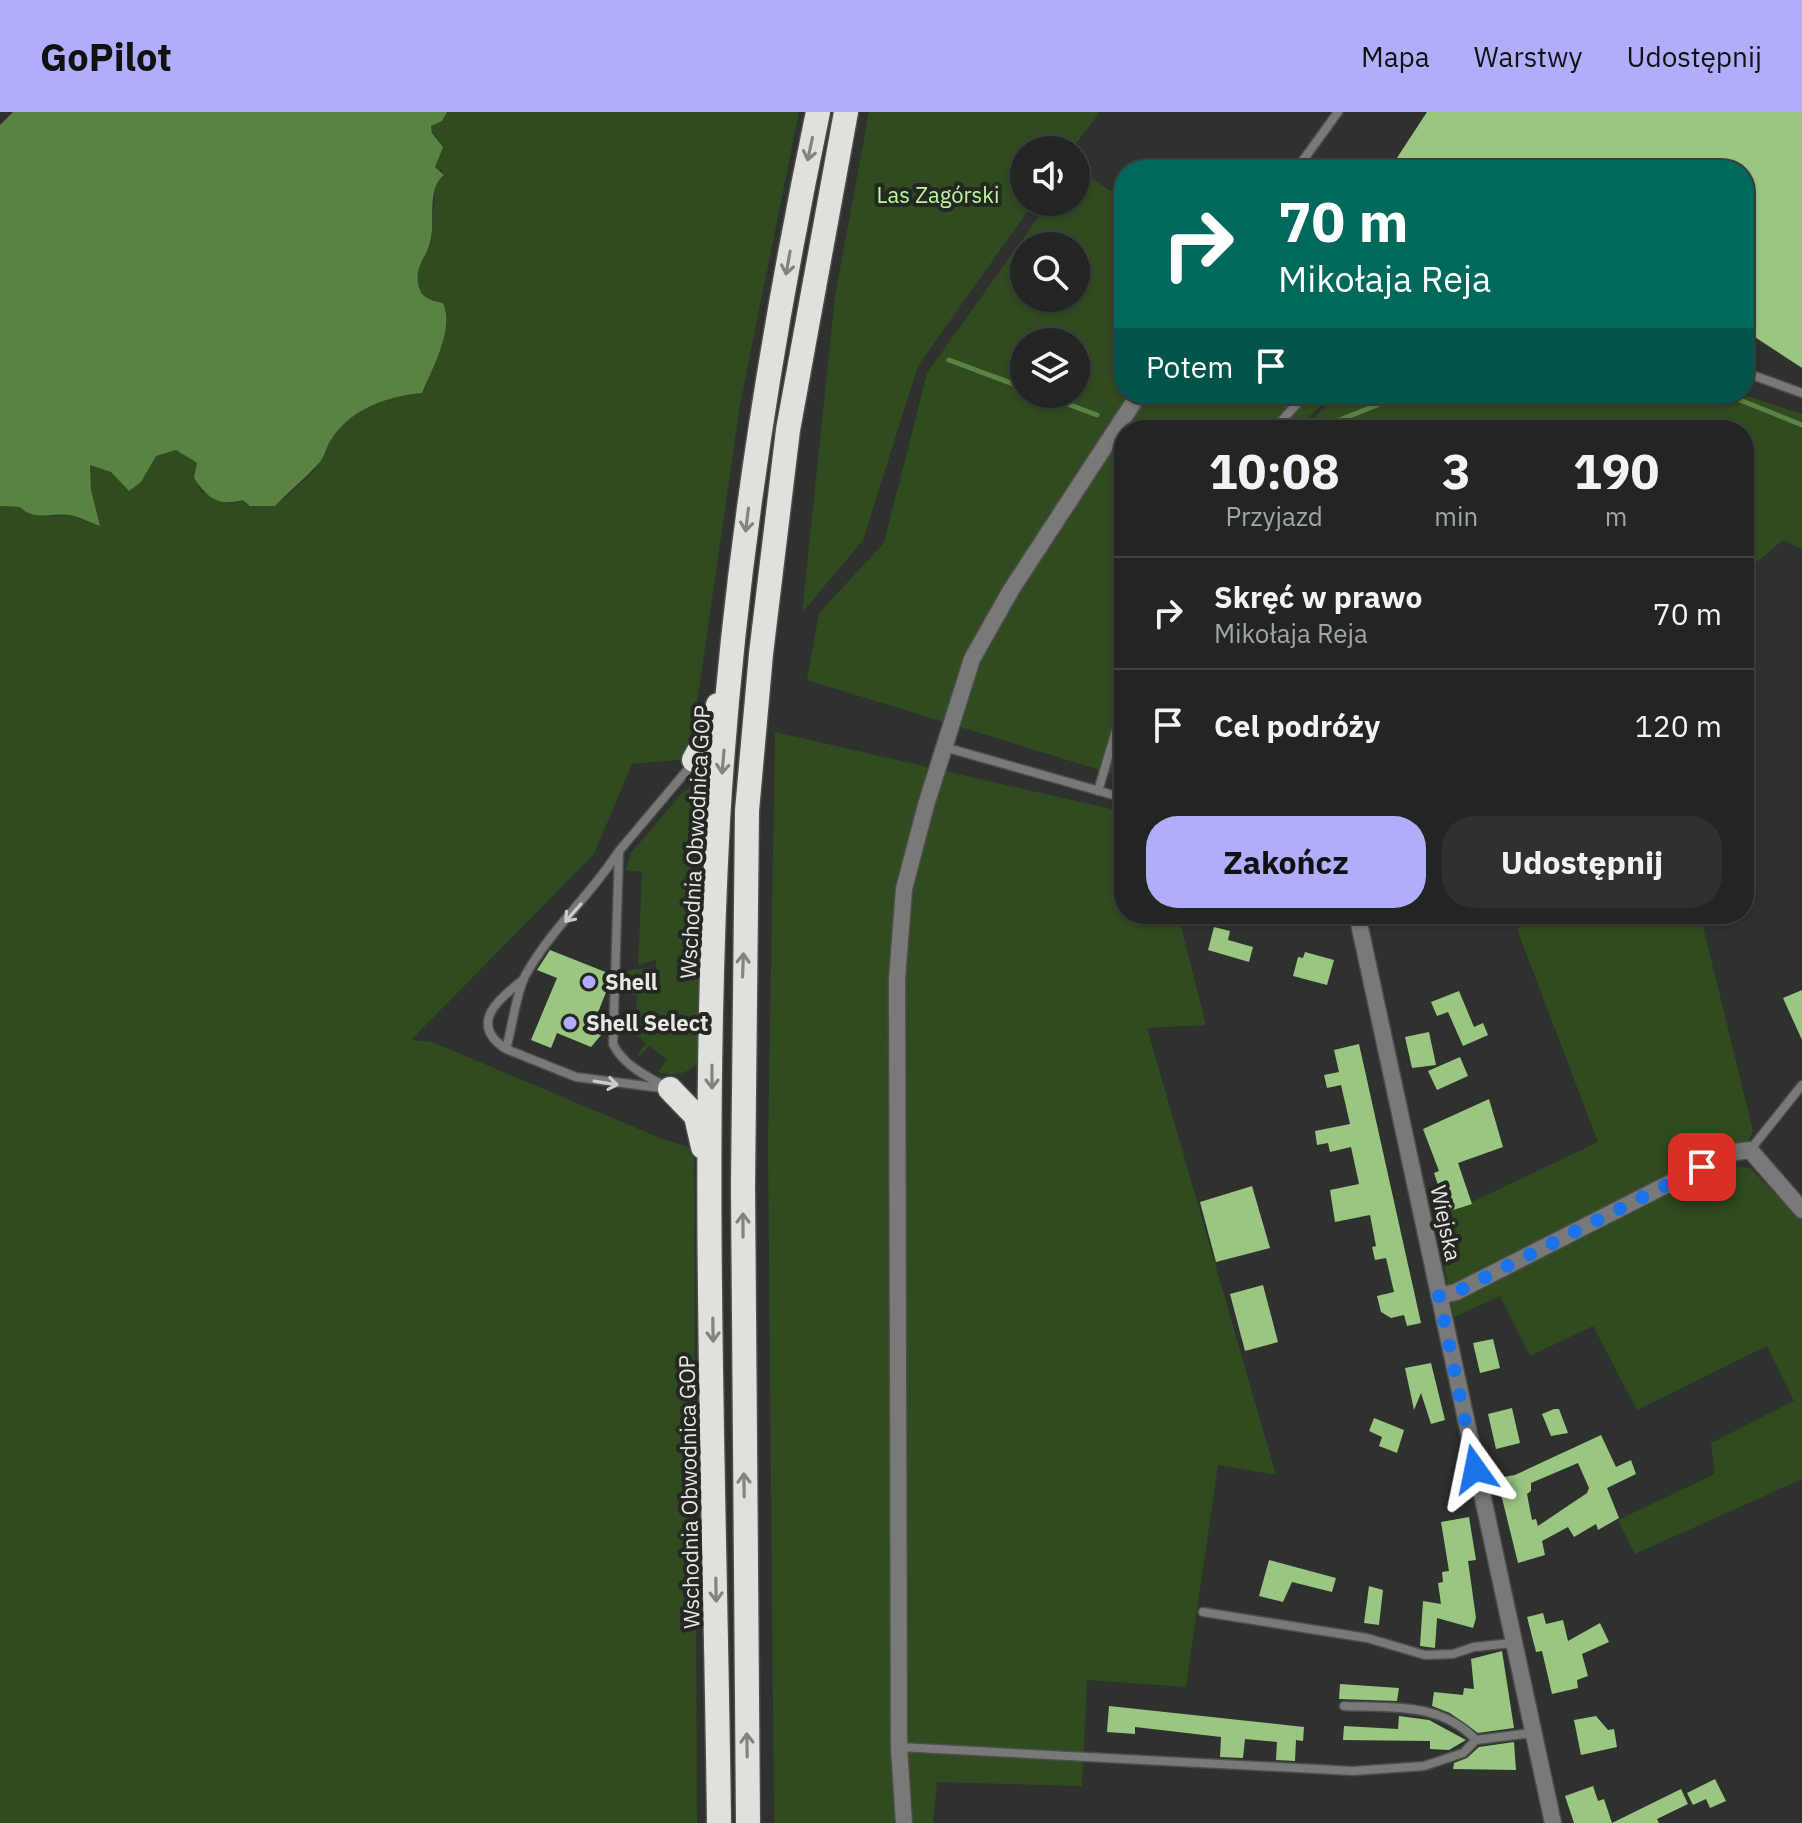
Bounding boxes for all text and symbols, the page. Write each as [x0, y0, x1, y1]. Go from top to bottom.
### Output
text: GoPilot [40, 32, 172, 81]
text: Mapa [1361, 38, 1430, 75]
text: Warstwy [1474, 38, 1582, 75]
text: Udostępnij [1626, 38, 1762, 75]
one-way arrow [802, 136, 817, 161]
map controls [1010, 136, 1090, 408]
button: sound [1010, 136, 1090, 216]
park label: Las Zagórski [877, 180, 999, 209]
text: 70 m [1278, 185, 1408, 257]
icon: right [1146, 192, 1250, 296]
button: search [1010, 232, 1090, 312]
one-way arrow [780, 250, 795, 275]
text: Mikołaja Reja [1278, 255, 1491, 302]
button: layers [1010, 328, 1090, 408]
icon: arrive [1249, 344, 1293, 388]
text: Potem [1146, 347, 1233, 386]
text: 10:08 [1209, 440, 1340, 502]
text: 3 [1442, 440, 1471, 502]
text: 190 [1573, 440, 1659, 502]
text: Przyjazd [1225, 499, 1323, 533]
text: min [1434, 499, 1478, 533]
text: m [1605, 499, 1627, 533]
one-way arrow [739, 506, 754, 532]
text: Skręć w prawo [1214, 577, 1422, 616]
icon: right [1146, 591, 1190, 635]
text: 70 m [1653, 594, 1722, 633]
text: Mikołaja Reja [1214, 616, 1368, 650]
icon: arrive [1146, 703, 1190, 747]
street label: Wschodnia Obwodnica GOP [673, 704, 716, 980]
text: Cel podróży [1214, 706, 1380, 745]
text: 120 m [1635, 706, 1722, 745]
one-way arrow [715, 748, 730, 775]
button: Zakończ [1146, 816, 1426, 908]
button: Udostępnij [1442, 816, 1722, 908]
one-way arrow [564, 903, 582, 923]
one-way arrow [736, 952, 751, 979]
place label: Shell [605, 967, 658, 996]
marker: Shell [580, 973, 598, 991]
place label: Shell Select [586, 1008, 708, 1037]
marker: Shell Select [561, 1014, 579, 1032]
one-way arrow [704, 1063, 720, 1090]
one-way arrow [593, 1076, 619, 1091]
pin [1668, 1133, 1736, 1201]
icon: arrive [1680, 1145, 1724, 1189]
street label: Wiejska [1424, 1182, 1469, 1264]
one-way arrow [735, 1212, 751, 1239]
one-way arrow [705, 1316, 721, 1343]
street label: Wschodnia Obwodnica GOP [672, 1355, 705, 1629]
position arrow [1433, 1427, 1517, 1511]
one-way arrow [736, 1472, 752, 1499]
one-way arrow [708, 1576, 724, 1603]
one-way arrow [739, 1732, 755, 1759]

